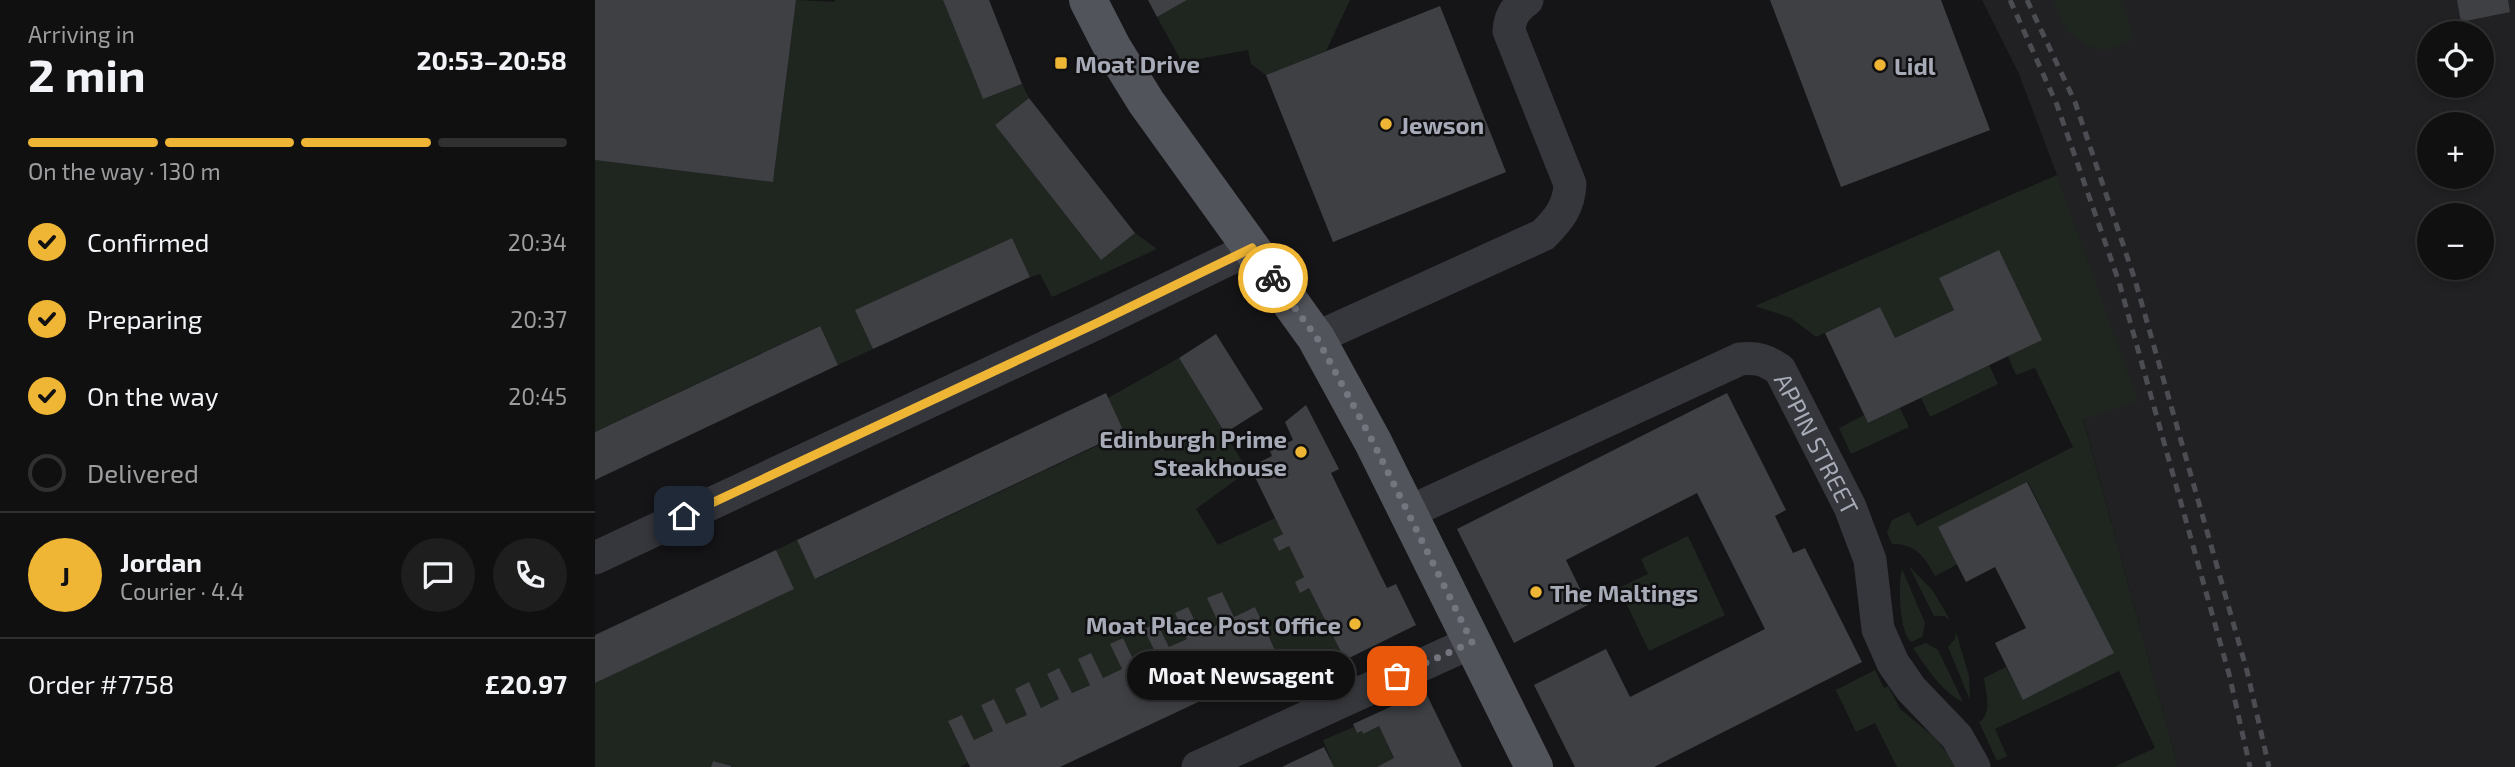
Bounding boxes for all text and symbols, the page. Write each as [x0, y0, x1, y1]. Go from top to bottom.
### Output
text: Arriving in [28, 20, 135, 48]
map controls [2417, 21, 2494, 280]
button: locate [2417, 21, 2494, 98]
text: 20:53–20:58 [416, 44, 567, 75]
text: 2 min [28, 46, 146, 101]
place label: Moat Drive [1075, 49, 1200, 78]
place label: Lidl [1894, 51, 1936, 80]
marker: Moat Drive [1053, 55, 1069, 71]
marker: Lidl [1872, 57, 1888, 73]
place label: Jewson [1400, 110, 1484, 139]
button: + [2417, 112, 2494, 189]
marker: Jewson [1378, 116, 1394, 132]
text: On the way · 130 m [28, 157, 221, 185]
button: − [2417, 203, 2494, 280]
icon: check [28, 223, 66, 261]
text: Confirmed [87, 226, 210, 257]
text: 20:34 [508, 228, 567, 256]
courier [1238, 243, 1308, 313]
icon: bike [1254, 259, 1292, 297]
icon: check [28, 300, 66, 338]
text: Preparing [87, 303, 202, 334]
text: 20:37 [510, 305, 567, 333]
street label: APPIN STREET [1769, 368, 1866, 519]
icon: check [28, 377, 66, 415]
text: On the way [87, 380, 218, 411]
text: 20:45 [508, 382, 567, 410]
place label: Edinburgh Prime Steakhouse [1099, 424, 1287, 481]
marker: Edinburgh Prime Steakhouse [1293, 444, 1309, 460]
text: Delivered [87, 457, 199, 488]
pin [654, 486, 714, 546]
icon: home [665, 497, 703, 535]
button: chat [401, 538, 475, 612]
button: phone [493, 538, 567, 612]
text: Jordan [120, 546, 202, 577]
text: J [60, 560, 70, 591]
text: Courier · 4.4 [120, 577, 244, 605]
place label: The Maltings [1550, 578, 1698, 607]
marker: The Maltings [1528, 584, 1544, 600]
place label: Moat Place Post Office [1086, 610, 1341, 639]
marker: Moat Place Post Office [1347, 616, 1363, 632]
pin [1367, 646, 1427, 706]
callout: Moat Newsagent [1127, 652, 1355, 700]
icon: bag [1378, 657, 1416, 695]
text: Moat Newsagent [1148, 661, 1334, 689]
text: Order #7758 [28, 668, 174, 699]
text: £20.97 [485, 668, 567, 699]

